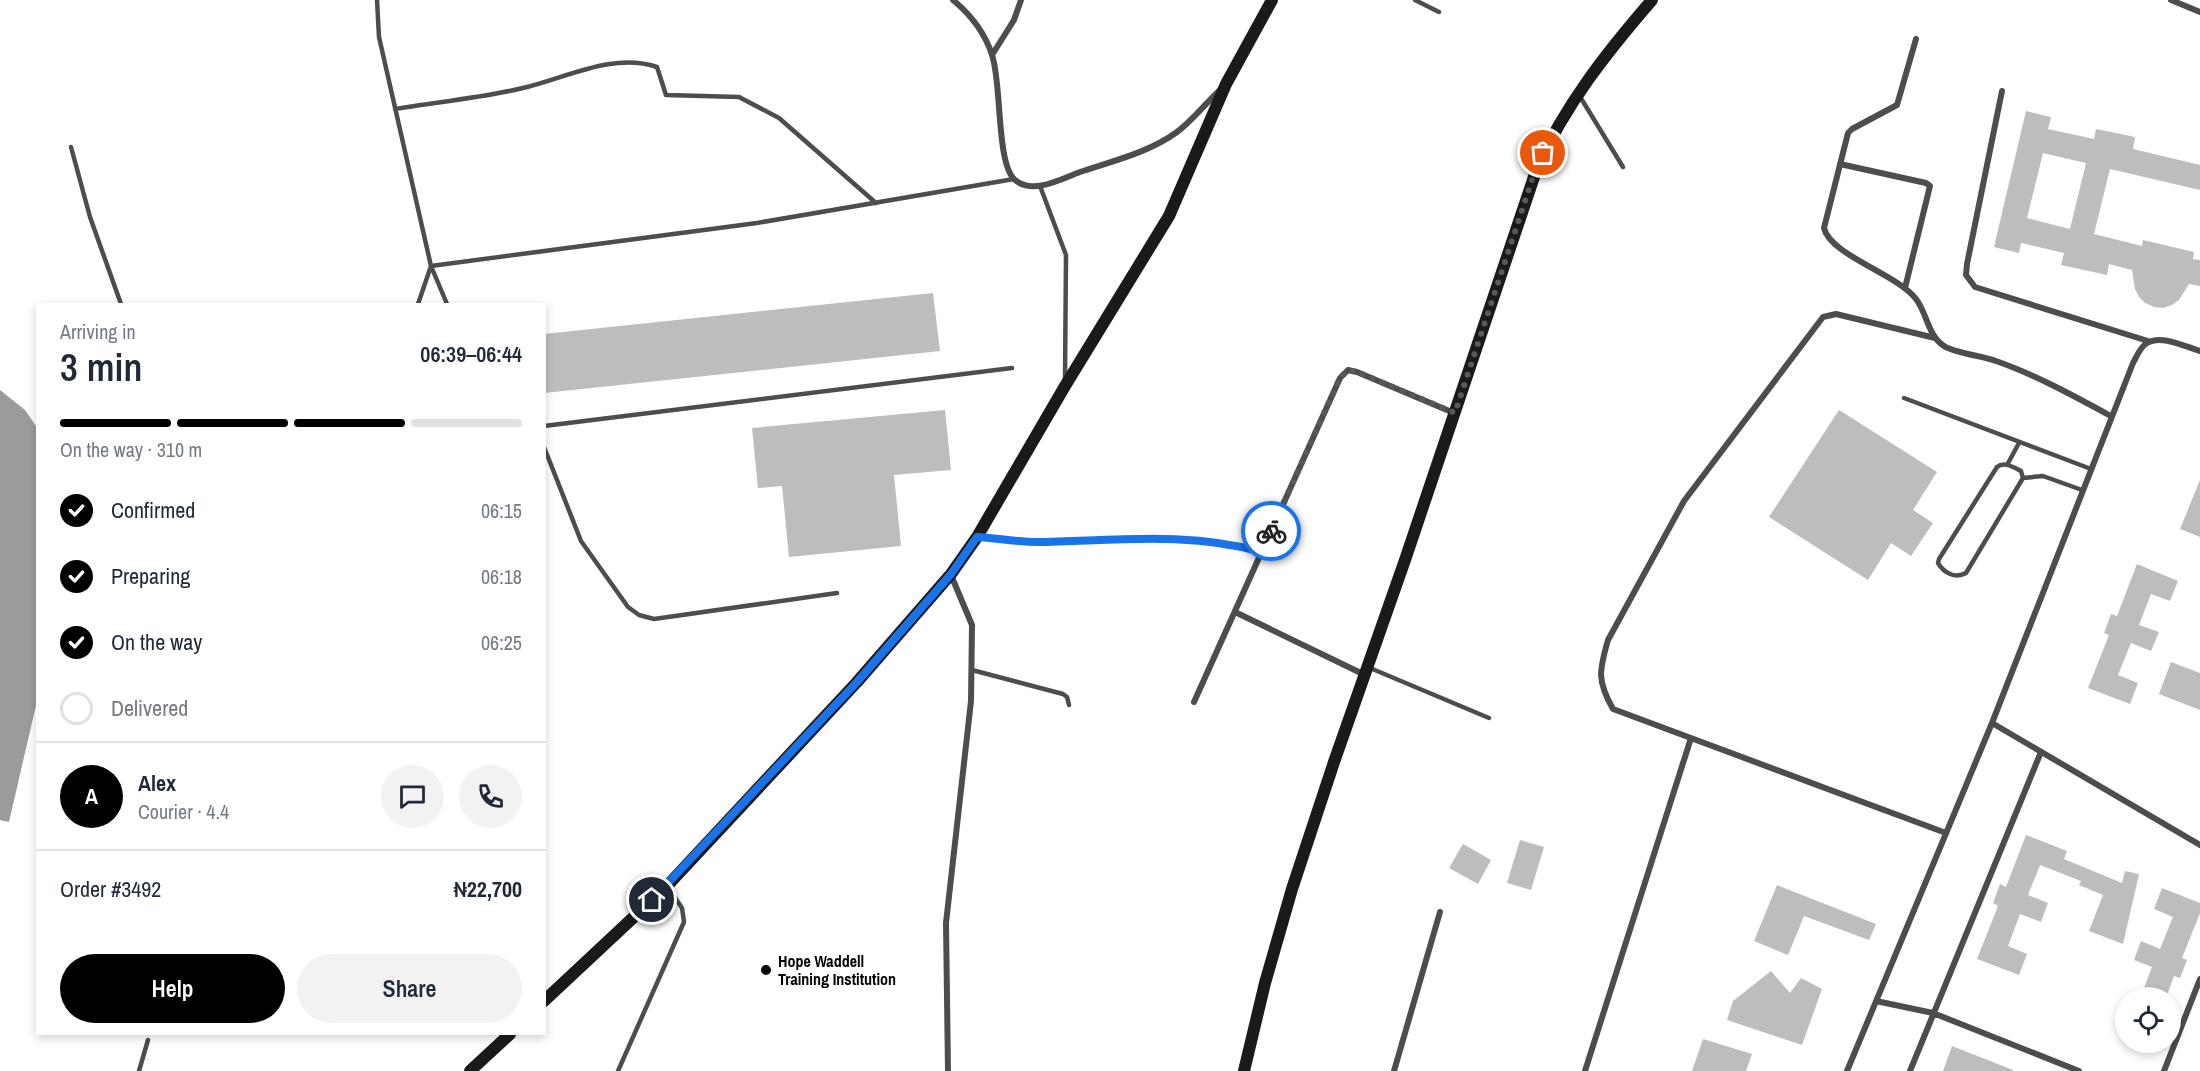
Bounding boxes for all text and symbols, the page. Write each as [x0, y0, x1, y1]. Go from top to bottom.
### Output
pin [1517, 127, 1568, 178]
icon: bag [1526, 136, 1559, 169]
text: Arriving in [60, 318, 136, 345]
text: 06:39–06:44 [420, 339, 522, 369]
text: 3 min [60, 341, 142, 393]
text: On the way · 310 m [60, 436, 202, 463]
icon: check [60, 494, 93, 527]
text: Confirmed [111, 495, 195, 525]
text: 06:15 [481, 497, 522, 524]
courier [1241, 501, 1301, 561]
icon: bike [1255, 515, 1288, 548]
icon: check [60, 560, 93, 593]
text: Preparing [111, 561, 190, 591]
text: 06:18 [481, 563, 522, 590]
icon: check [60, 626, 93, 659]
text: On the way [111, 627, 202, 657]
text: 06:25 [481, 629, 522, 656]
text: Delivered [111, 693, 188, 723]
button: chat [381, 765, 444, 828]
button: phone [459, 765, 522, 828]
text: Alex [138, 768, 176, 798]
text: A [85, 781, 98, 811]
text: Courier · 4.4 [138, 798, 229, 825]
text: Order #3492 [60, 874, 161, 904]
text: ₦22,700 [454, 874, 522, 904]
pin [626, 874, 677, 925]
icon: home [635, 883, 668, 916]
place label: Hope Waddell Training Institution [778, 950, 896, 990]
button: Help [60, 954, 285, 1023]
button: Share [297, 954, 522, 1023]
marker: Hope Waddell Training Institution [759, 963, 773, 977]
map controls [2115, 987, 2181, 1053]
button: locate [2115, 987, 2181, 1053]

